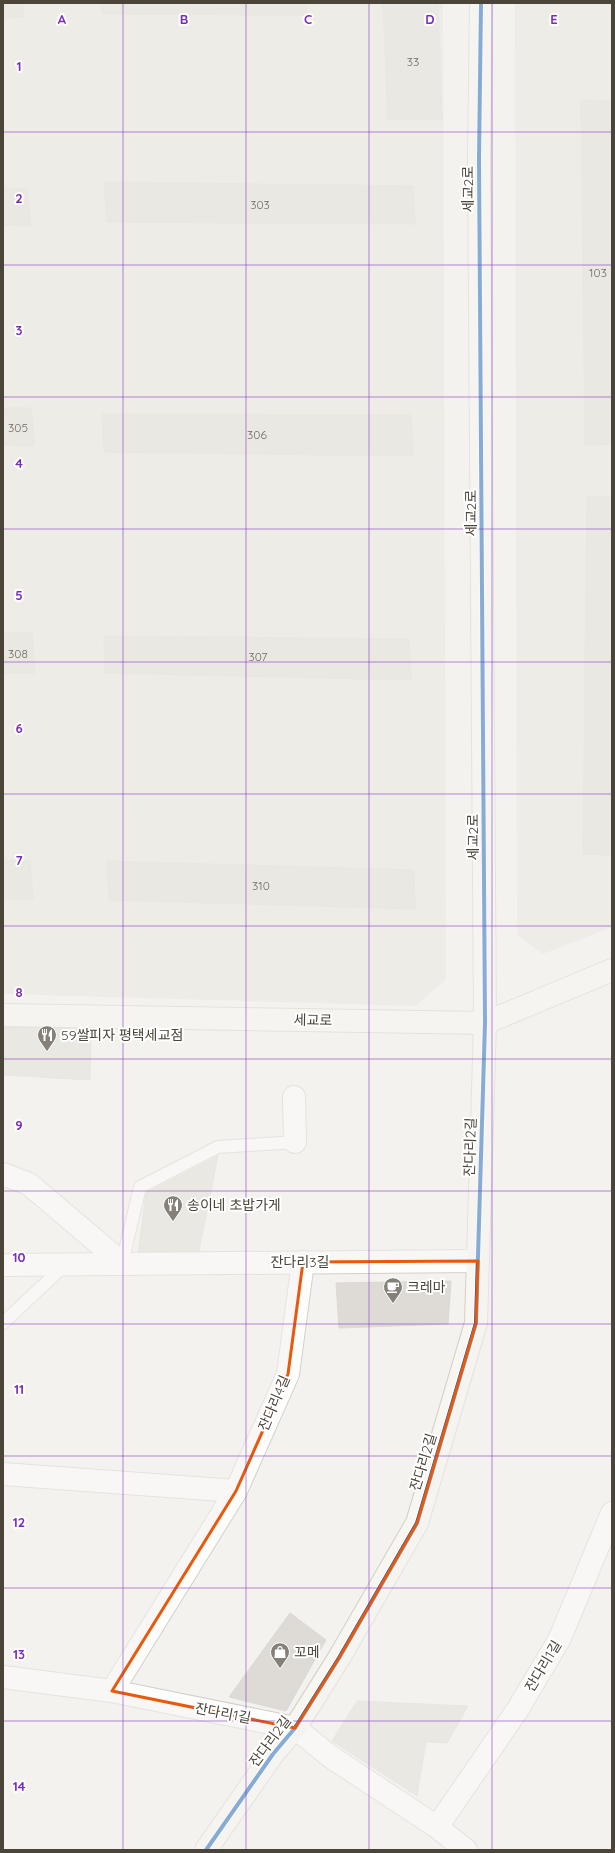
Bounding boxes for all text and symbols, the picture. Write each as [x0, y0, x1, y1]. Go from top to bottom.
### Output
text: A [58, 11, 67, 27]
text: B [180, 11, 188, 27]
text: C [304, 11, 312, 27]
text: D [425, 11, 435, 27]
text: E [550, 11, 558, 27]
house number: 33 [407, 54, 419, 69]
text: 1 [16, 58, 22, 74]
street label: 세교2로 [459, 166, 477, 212]
text: 2 [15, 190, 23, 206]
house number: 303 [250, 197, 270, 212]
house number: 103 [589, 265, 607, 280]
text: 3 [16, 322, 23, 338]
house number: 305 [8, 420, 28, 435]
house number: 306 [247, 427, 267, 442]
text: 4 [15, 455, 23, 471]
street label: 세교2로 [462, 490, 480, 536]
text: 5 [15, 587, 23, 603]
house number: 308 [8, 646, 28, 661]
house number: 307 [249, 649, 267, 664]
text: 6 [15, 720, 23, 736]
street label: 세교2로 [464, 814, 482, 860]
text: 7 [15, 852, 23, 868]
house number: 310 [252, 878, 270, 893]
text: 8 [15, 984, 23, 1000]
street label: 세교로 [294, 1011, 333, 1029]
restaurant icon: 59쌀피자 평택세교점 [36, 1024, 58, 1052]
place label: 59쌀피자 평택세교점 [61, 1026, 183, 1044]
text: 9 [15, 1117, 23, 1133]
street label: 잔다리2길 [460, 1117, 480, 1177]
restaurant icon: 송이네 초밥가게 [162, 1194, 184, 1222]
place label: 송이네 초밥가게 [187, 1196, 281, 1214]
text: 10 [12, 1249, 26, 1265]
street label: 잔다리3길 [271, 1253, 329, 1271]
cafe icon: 크레마 [382, 1276, 404, 1304]
place label: 크레마 [407, 1278, 446, 1296]
street label: 잔다리4길 [254, 1372, 294, 1434]
text: 11 [14, 1381, 24, 1397]
street label: 잔다리2길 [406, 1431, 440, 1493]
text: 12 [13, 1514, 25, 1530]
street label: 잔다리1길 [521, 1637, 565, 1695]
shop icon: 꼬메 [269, 1641, 291, 1669]
place label: 꼬메 [294, 1643, 320, 1661]
text: 13 [13, 1646, 25, 1662]
street label: 잔다리1길 [193, 1699, 253, 1727]
street label: 잔다리2길 [245, 1712, 295, 1770]
text: 14 [13, 1778, 26, 1794]

